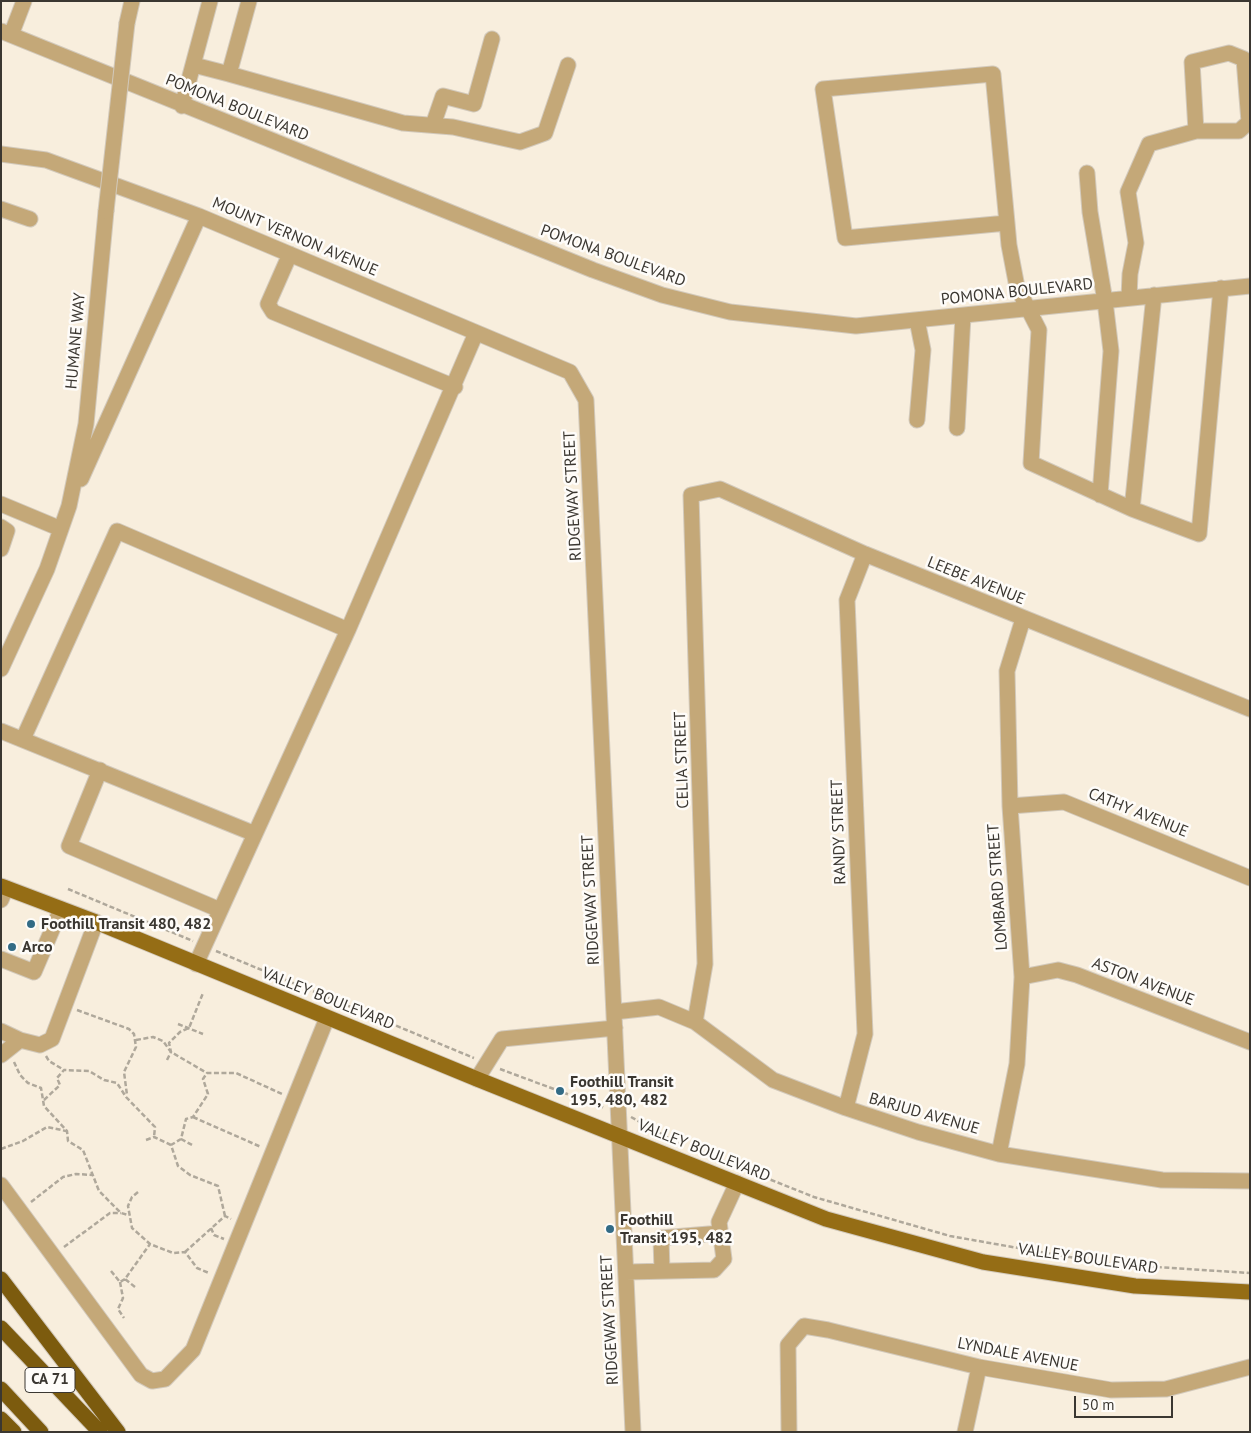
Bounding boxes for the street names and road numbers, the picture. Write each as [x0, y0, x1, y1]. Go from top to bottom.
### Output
street label: POMONA BOULEVARD [163, 70, 311, 146]
street label: MOUNT VERNON AVENUE [209, 193, 381, 281]
street label: POMONA BOULEVARD [538, 221, 688, 291]
street label: POMONA BOULEVARD [940, 274, 1094, 310]
street label: HUMANE WAY [62, 292, 90, 390]
street label: RIDGEWAY STREET [560, 430, 586, 562]
street label: LEEBE AVENUE [924, 553, 1028, 609]
street label: CELIA STREET [671, 711, 693, 809]
street label: RANDY STREET [828, 779, 850, 885]
street label: CATHY AVENUE [1085, 784, 1191, 842]
street label: LOMBARD STREET [984, 823, 1012, 951]
street label: RIDGEWAY STREET [578, 834, 604, 966]
street label: ASTON AVENUE [1089, 954, 1197, 1010]
street label: VALLEY BOULEVARD [259, 964, 397, 1034]
street label: BARJUD AVENUE [867, 1089, 981, 1139]
street label: VALLEY BOULEVARD [635, 1116, 773, 1186]
street label: VALLEY BOULEVARD [1017, 1240, 1159, 1278]
street label: RIDGEWAY STREET [597, 1254, 623, 1386]
street label: LYNDALE AVENUE [956, 1334, 1080, 1376]
road number: CA 71 [25, 1368, 75, 1392]

